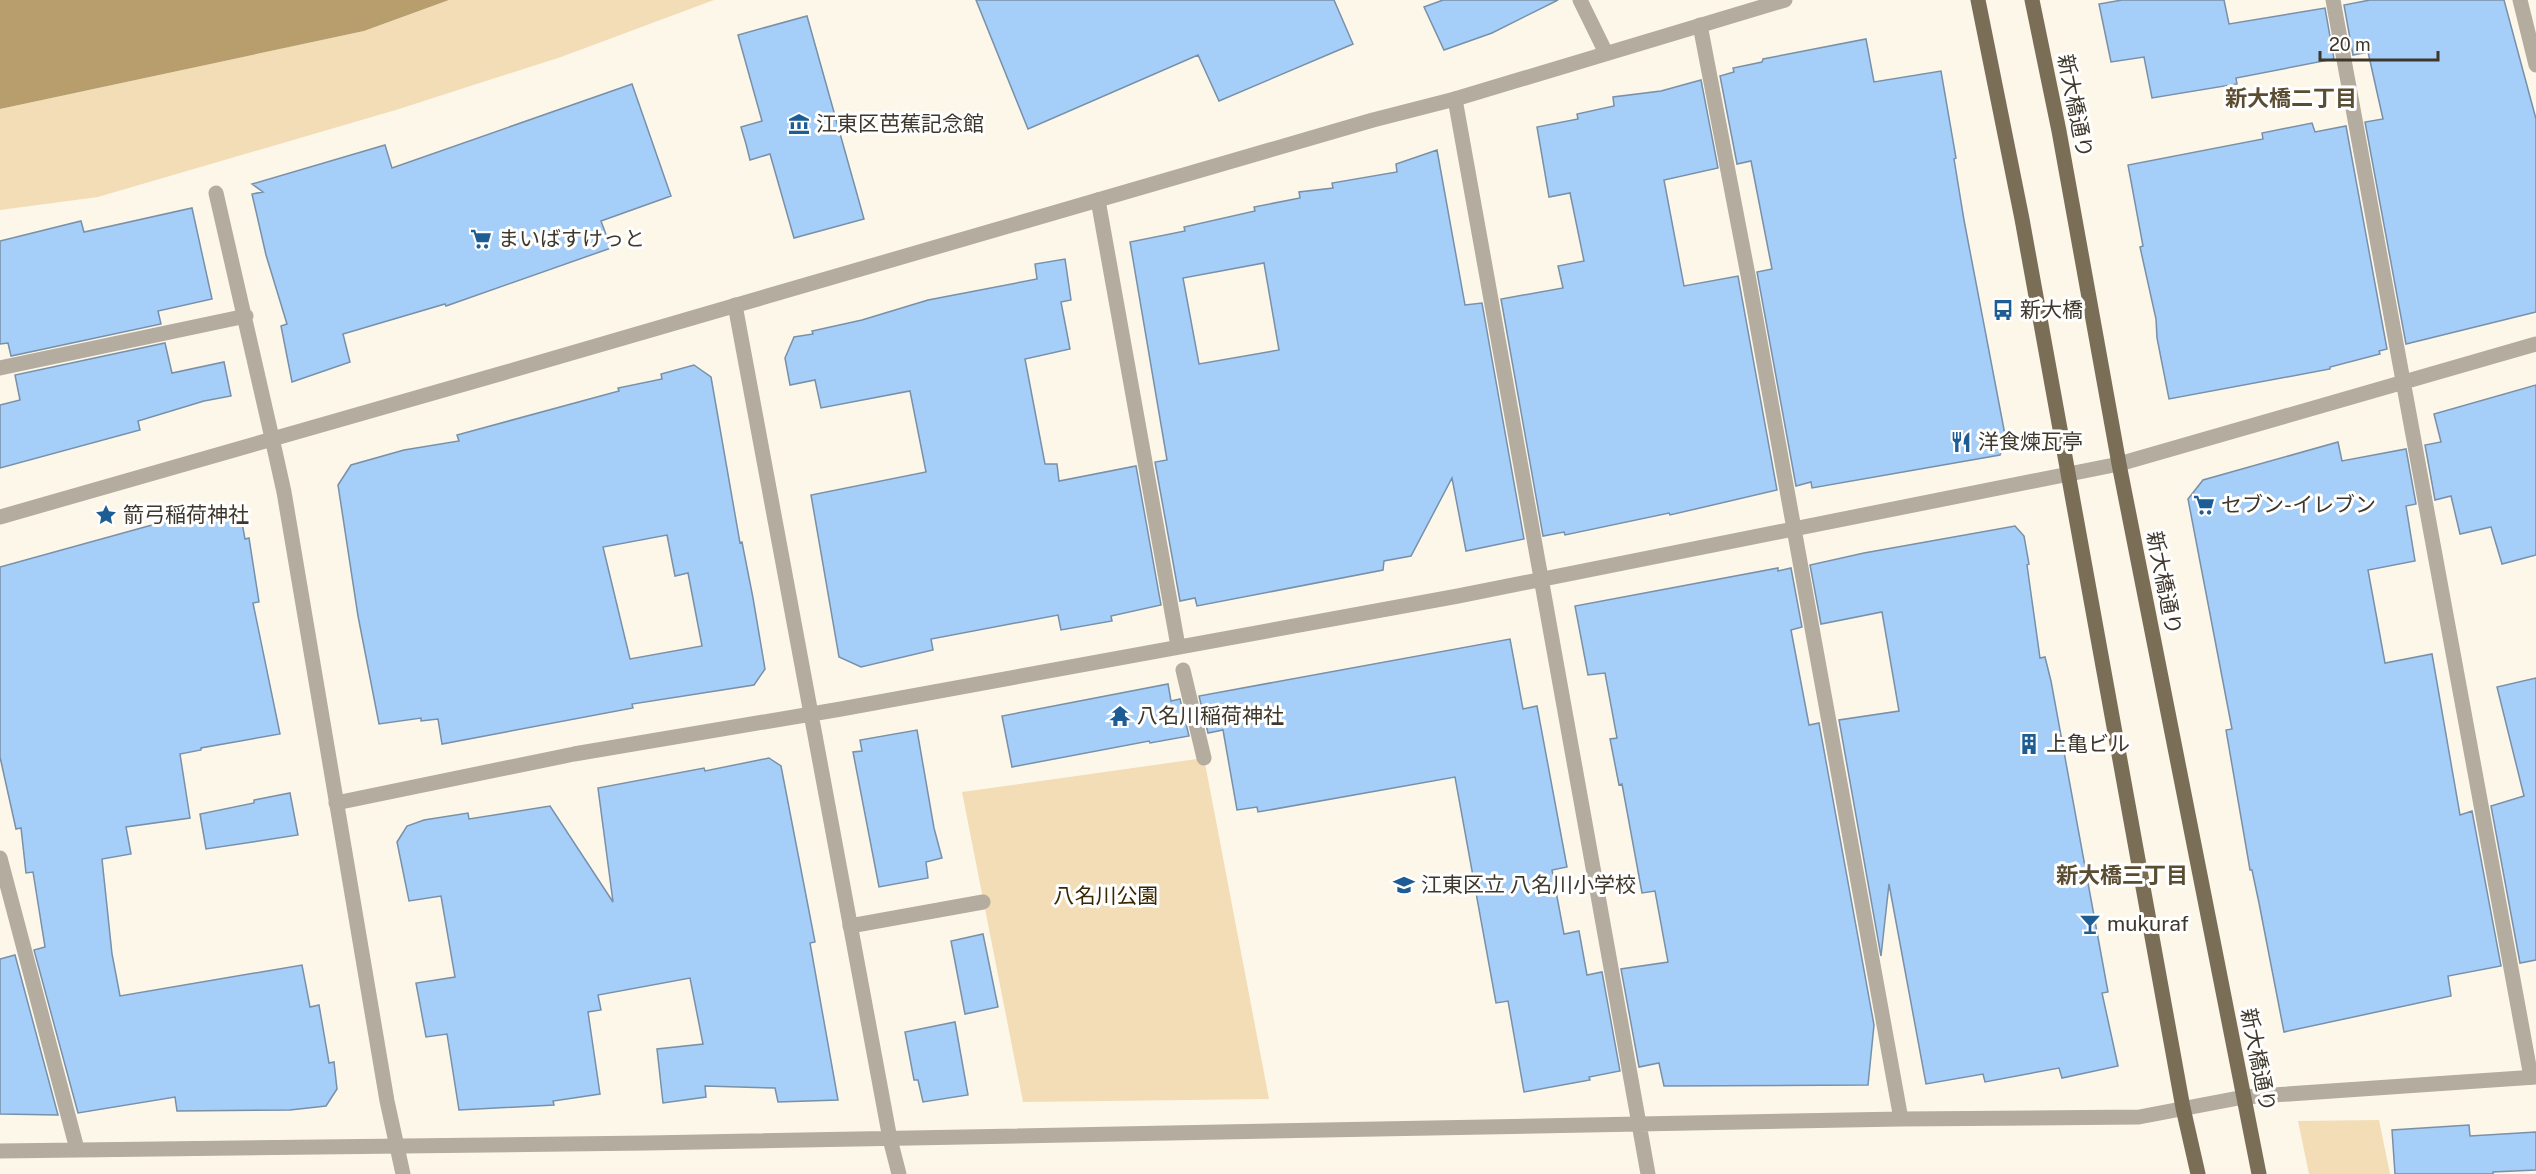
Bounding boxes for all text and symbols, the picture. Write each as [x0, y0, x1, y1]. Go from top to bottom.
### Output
scale bar [2320, 24, 2438, 62]
text: 20 m [2329, 34, 2371, 55]
street label: 新大橋通り [2053, 52, 2098, 160]
district label: 新大橋二丁目 [2225, 85, 2357, 111]
place label: 江東区芭蕉記念館 [816, 111, 984, 136]
museum icon: 江東区芭蕉記念館 [787, 112, 811, 136]
place label: まいばすけっと [498, 226, 645, 251]
supermarket icon: まいばすけっと [469, 227, 493, 251]
place label: 新大橋 [2020, 297, 2083, 322]
bus stop icon: 新大橋 [1991, 298, 2015, 322]
place label: 洋食煉瓦亭 [1978, 429, 2083, 454]
restaurant icon: 洋食煉瓦亭 [1949, 430, 1973, 454]
place label: セブン-イレブン [2221, 492, 2376, 517]
supermarket icon: セブン-イレブン [2192, 493, 2216, 517]
place label: 箭弓稲荷神社 [123, 502, 249, 527]
place icon: 箭弓稲荷神社 [94, 503, 118, 527]
street label: 新大橋通り [2142, 529, 2187, 637]
place label: 八名川稲荷神社 [1137, 703, 1284, 728]
temple icon: 八名川稲荷神社 [1108, 704, 1132, 728]
place label: 上亀ビル [2046, 731, 2130, 756]
building icon: 上亀ビル [2017, 732, 2041, 756]
district label: 新大橋三丁目 [2056, 862, 2188, 888]
place label: 江東区立 八名川小学校 [1421, 872, 1636, 897]
school or university icon: 江東区立 八名川小学校 [1392, 873, 1416, 897]
park label: 八名川公園 [1054, 883, 1159, 908]
place label: mukuraf [2107, 911, 2189, 936]
bar icon: mukuraf [2078, 912, 2102, 936]
street label: 新大橋通り [2236, 1006, 2281, 1114]

